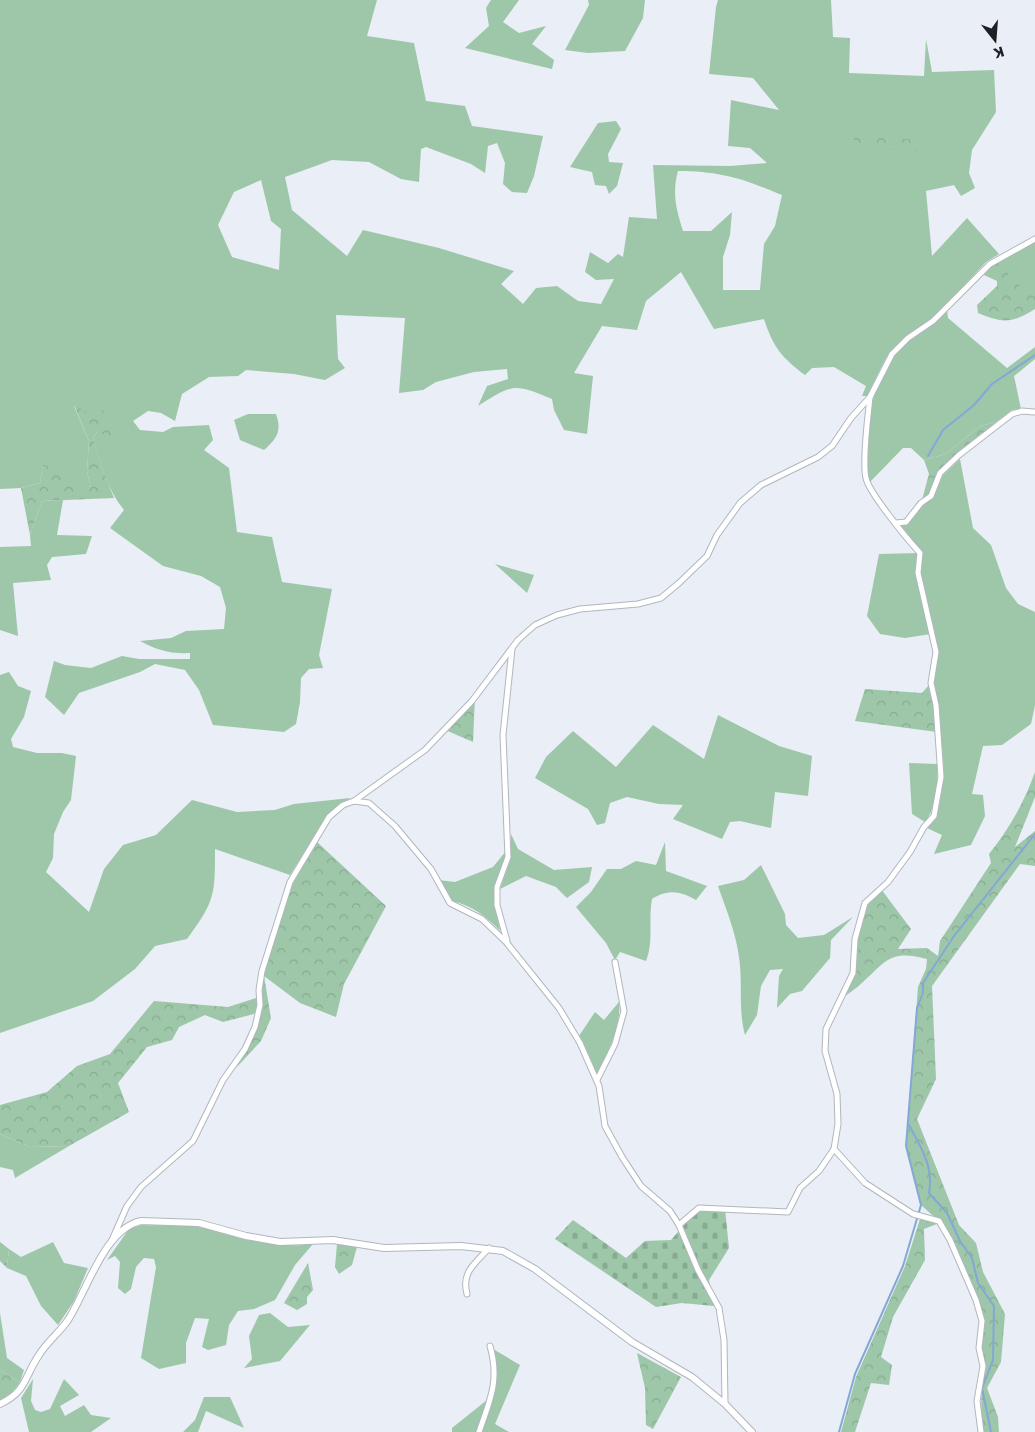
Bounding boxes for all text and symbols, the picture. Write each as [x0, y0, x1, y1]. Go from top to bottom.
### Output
north arrow [970, 15, 1020, 65]
text: K [992, 43, 1006, 63]

